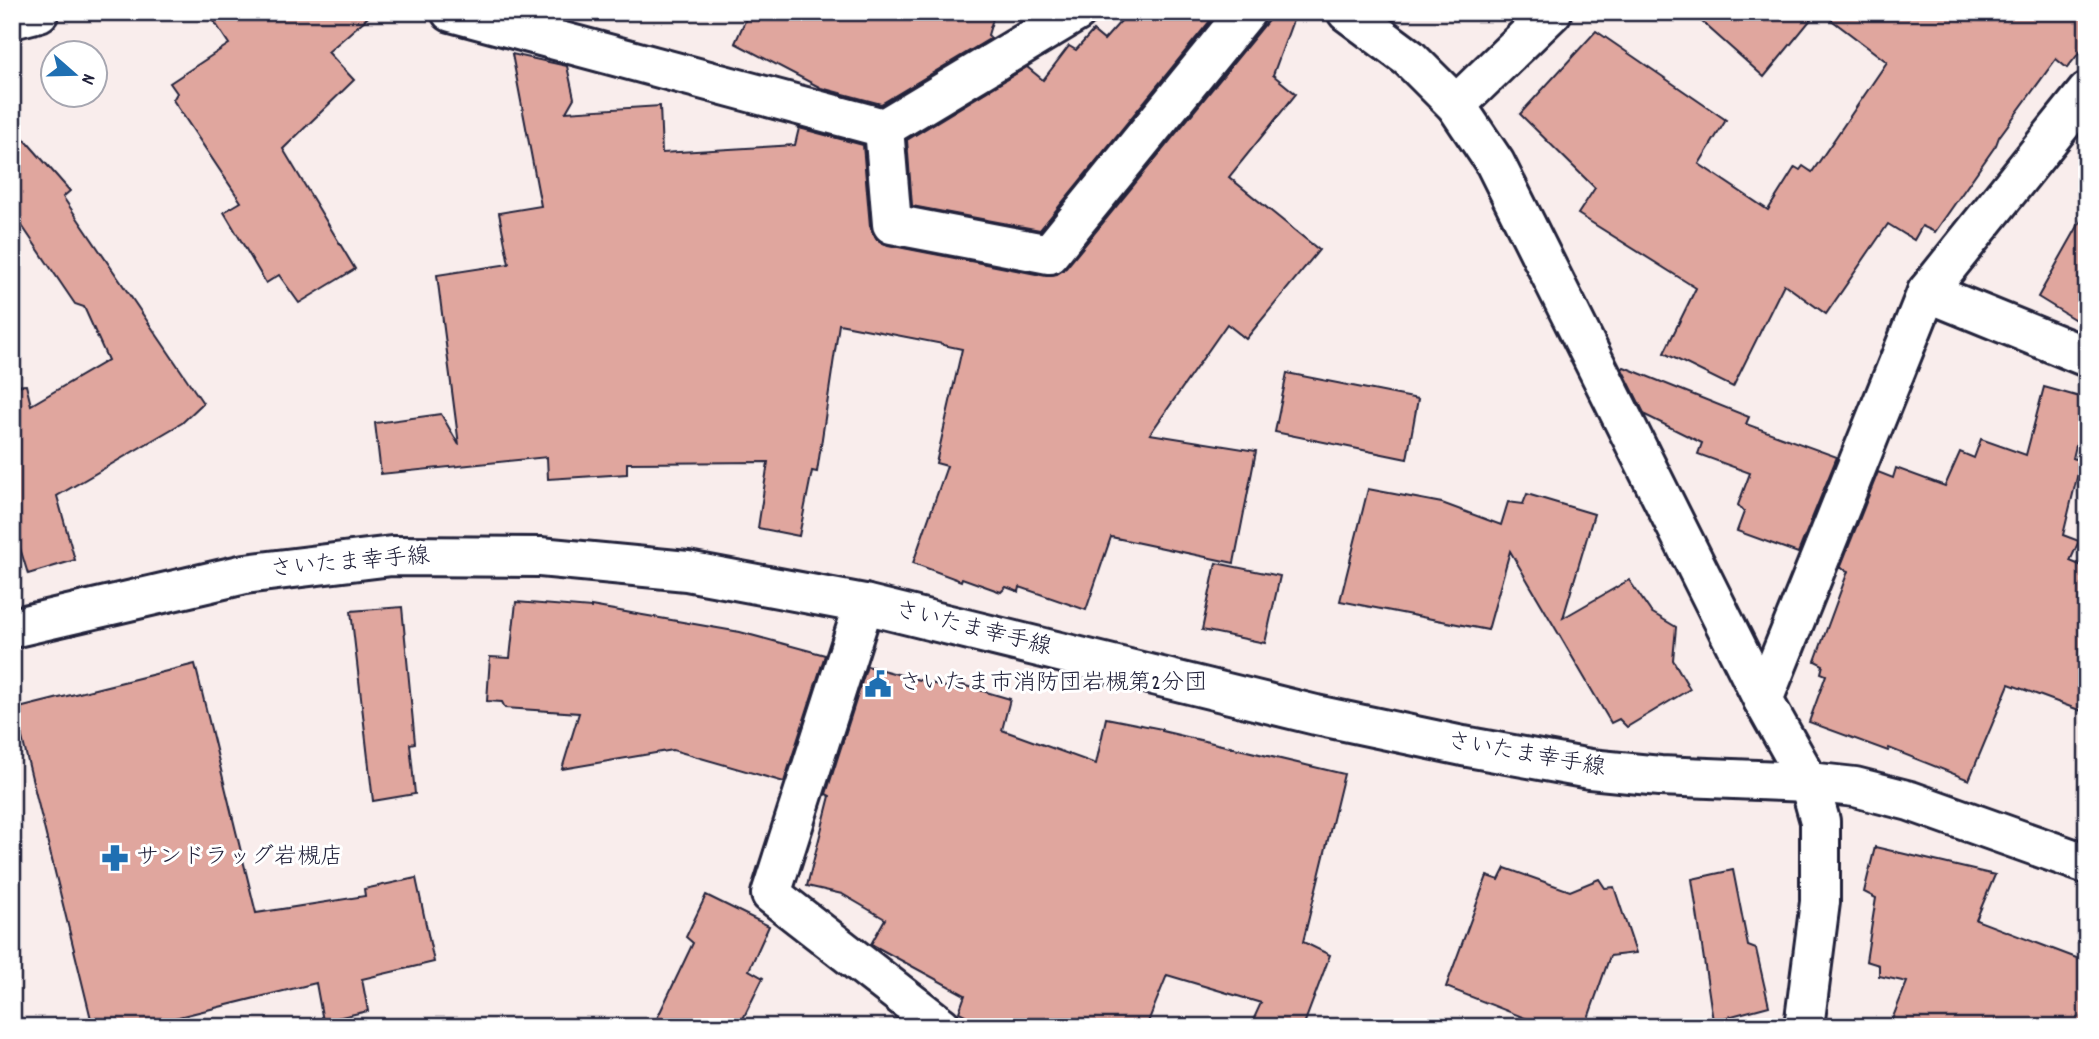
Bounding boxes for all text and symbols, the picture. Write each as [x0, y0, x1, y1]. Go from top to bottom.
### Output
north arrow [38, 38, 108, 108]
text: N [72, 70, 101, 88]
street label: さいたま幸手線 [269, 541, 431, 587]
street label: さいたま幸手線 [891, 595, 1055, 665]
place label: さいたま市消防団岩槻第2分団 [899, 668, 1207, 701]
public building icon: さいたま市消防団岩槻第2分団 [863, 669, 893, 699]
street label: さいたま幸手線 [1444, 726, 1608, 786]
place label: サンドラッグ岩槻店 [136, 842, 343, 875]
pharmacy icon: サンドラッグ岩槻店 [100, 843, 130, 873]

